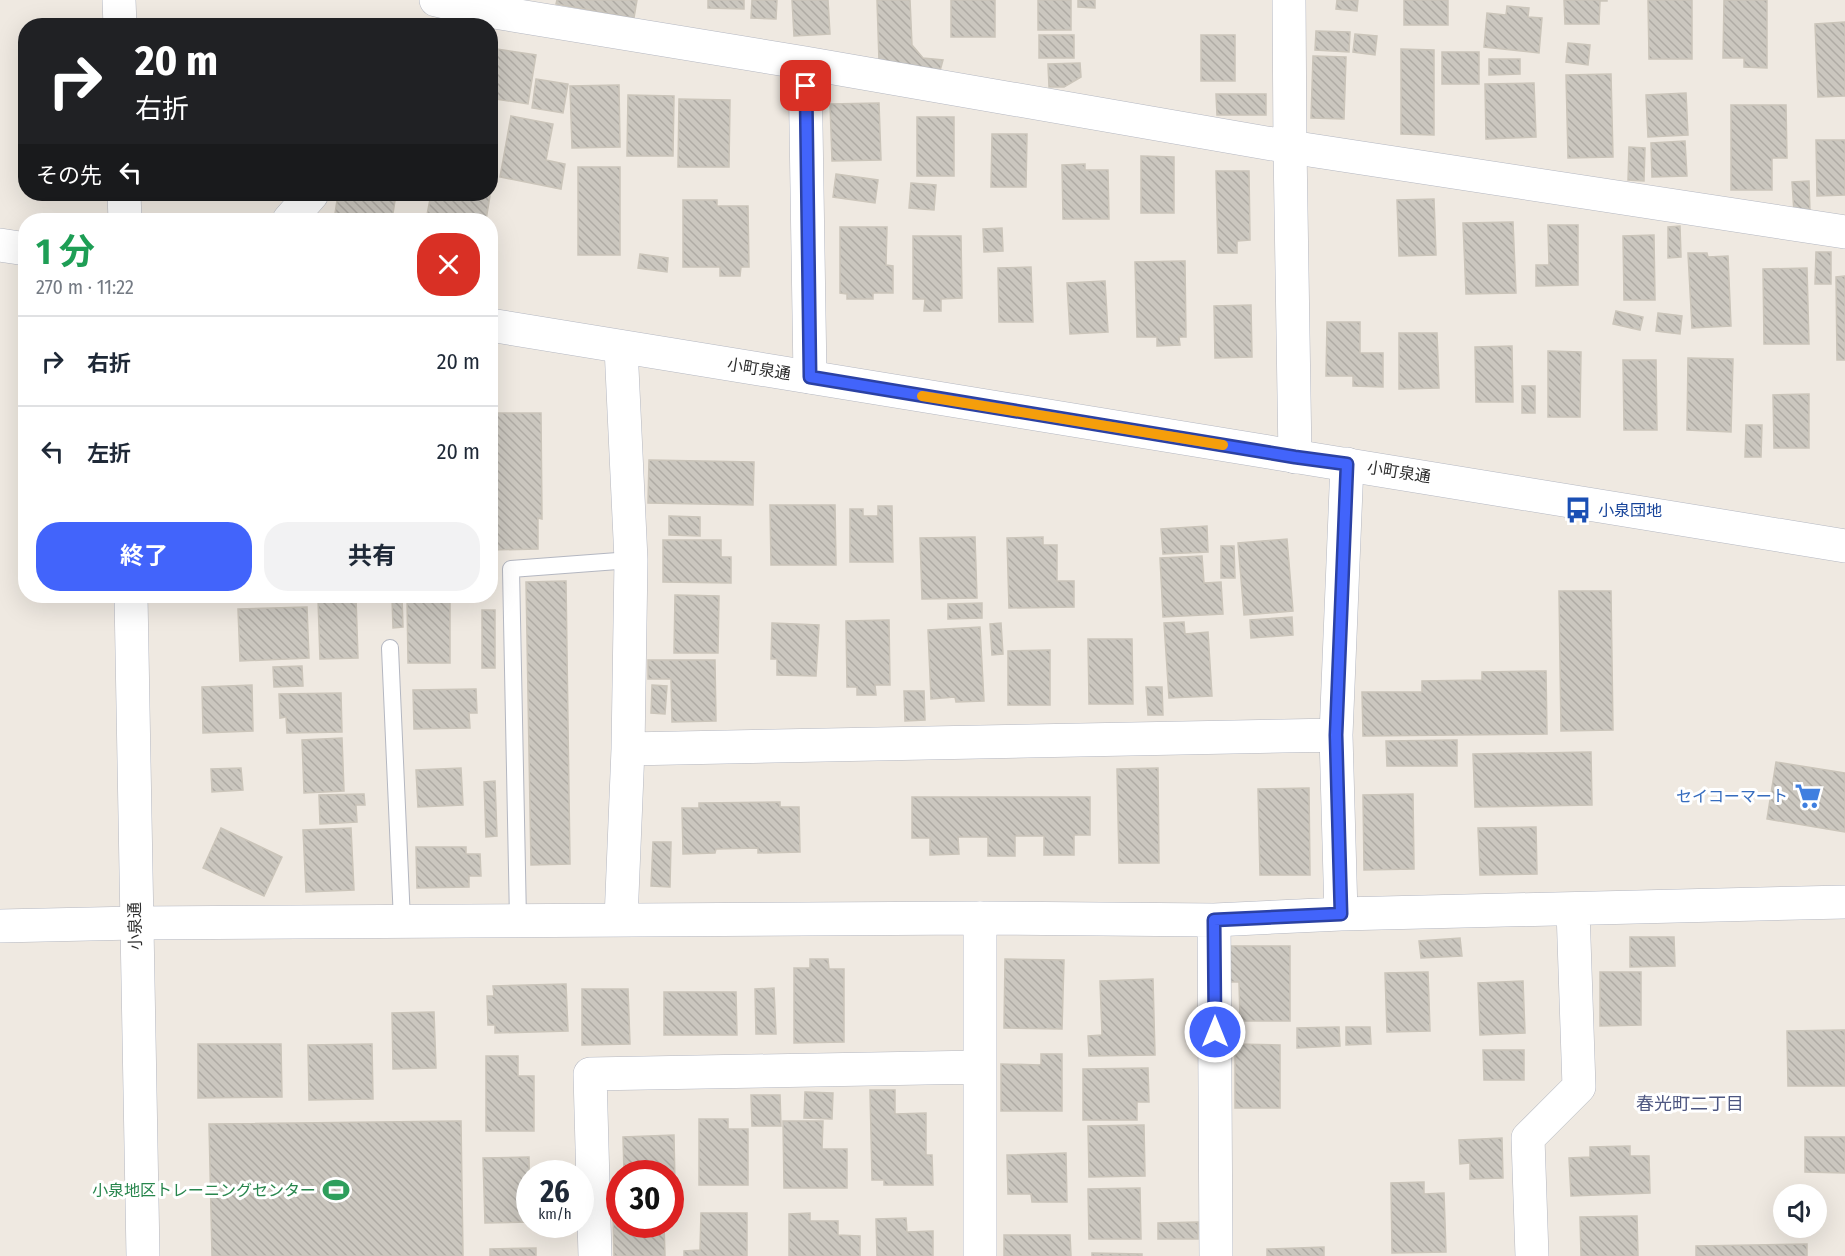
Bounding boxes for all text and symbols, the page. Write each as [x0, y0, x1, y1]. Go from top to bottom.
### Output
text: 20 m [135, 36, 218, 86]
icon: right [36, 42, 114, 120]
pin [780, 60, 831, 111]
icon: arrive [789, 69, 822, 102]
text: 右折 [135, 93, 189, 125]
icon: left [114, 156, 147, 189]
text: その先 [36, 162, 102, 189]
text: 1 分 [36, 230, 95, 274]
button: close [417, 233, 480, 296]
text: 270 m · 11:22 [36, 275, 134, 299]
icon: right [36, 345, 69, 378]
text: 20 m [437, 348, 480, 375]
text: 右折 [87, 350, 131, 377]
street label: 小町泉通 [726, 355, 792, 383]
icon: left [36, 435, 69, 468]
text: 20 m [437, 438, 480, 465]
text: 左折 [87, 440, 131, 467]
street label: 小町泉通 [1366, 458, 1432, 486]
bus stop icon: 小泉団地 [1563, 495, 1593, 525]
place label: 小泉団地 [1598, 501, 1662, 520]
button: 終了 [36, 522, 252, 591]
button: 共有 [264, 522, 480, 591]
supermarket icon: セイコーマート [1793, 781, 1823, 811]
place label: セイコーマート [1676, 787, 1788, 806]
street label: 小泉通 [125, 902, 145, 950]
position arrow [1183, 1000, 1247, 1064]
district label: 春光町二丁目 [1636, 1093, 1744, 1115]
speed limit sign: 30 [606, 1160, 684, 1238]
text: 26 [540, 1174, 570, 1210]
sports icon: 小泉地区トレーニングセンター [321, 1175, 351, 1205]
place label: 小泉地区トレーニングセンター [92, 1181, 316, 1200]
map controls [1773, 1184, 1827, 1238]
button: sound [1773, 1184, 1827, 1238]
text: km/h [538, 1205, 572, 1223]

